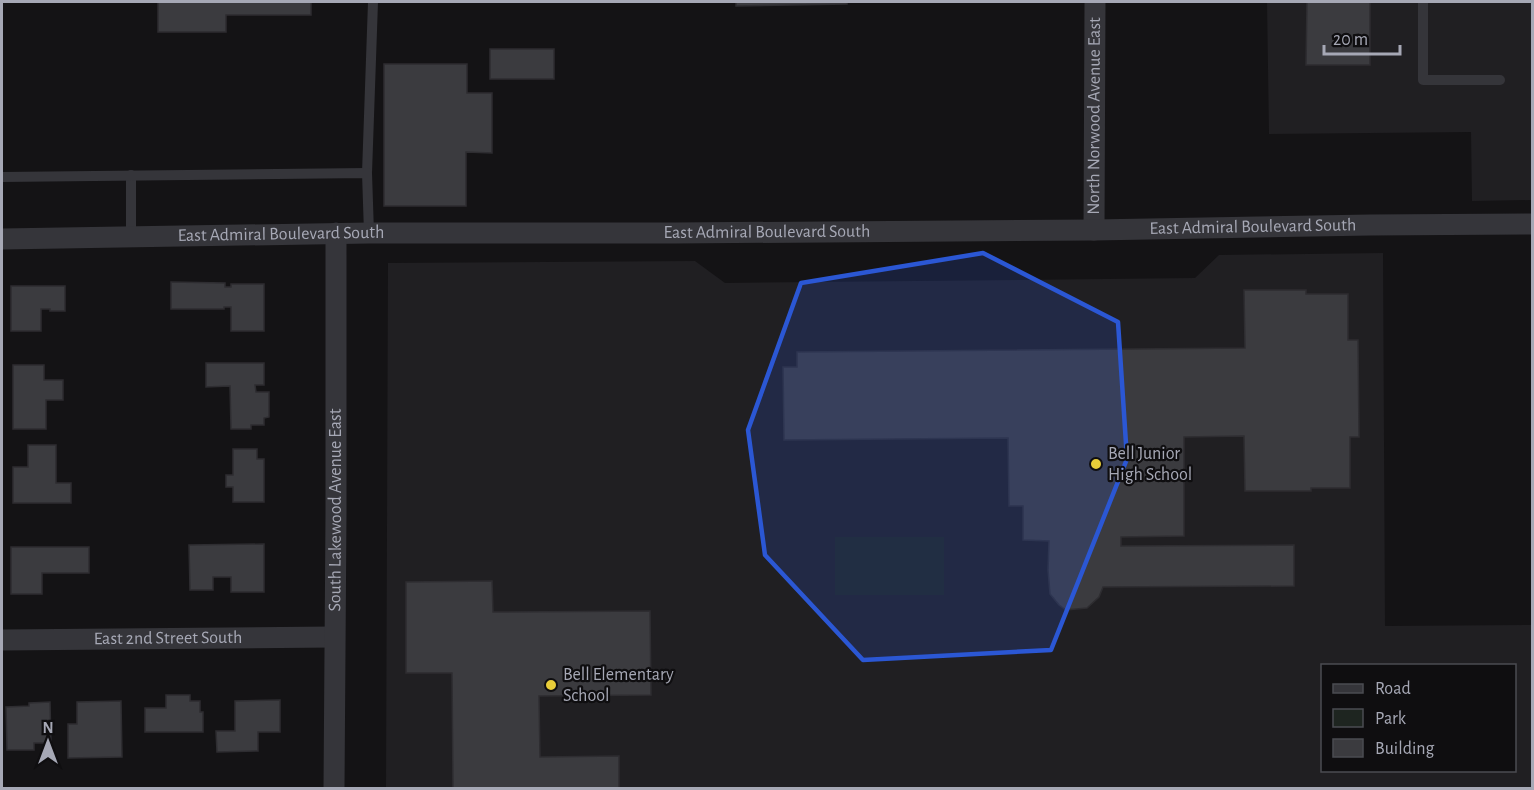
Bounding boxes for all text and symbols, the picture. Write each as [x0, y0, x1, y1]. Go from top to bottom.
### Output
street label: North Norwood Avenue East [1085, 17, 1104, 215]
scale bar [1324, 18, 1400, 56]
text: 20 m [1333, 31, 1368, 49]
street label: East Admiral Boulevard South [1149, 216, 1356, 238]
street label: East Admiral Boulevard South [664, 223, 870, 242]
street label: East Admiral Boulevard South [177, 224, 384, 245]
street label: South Lakewood Avenue East [326, 408, 345, 611]
place label: Bell Junior High School [1108, 445, 1192, 484]
marker: Bell Junior High School [1089, 457, 1103, 471]
street label: East 2nd Street South [94, 629, 242, 648]
legend [1321, 664, 1516, 772]
place label: Bell Elementary School [563, 666, 674, 705]
marker: Bell Elementary School [544, 678, 558, 692]
text: Road [1375, 680, 1411, 698]
text: Park [1375, 710, 1407, 728]
north arrow [18, 712, 78, 772]
text: N [42, 720, 54, 736]
text: Building [1375, 740, 1435, 758]

